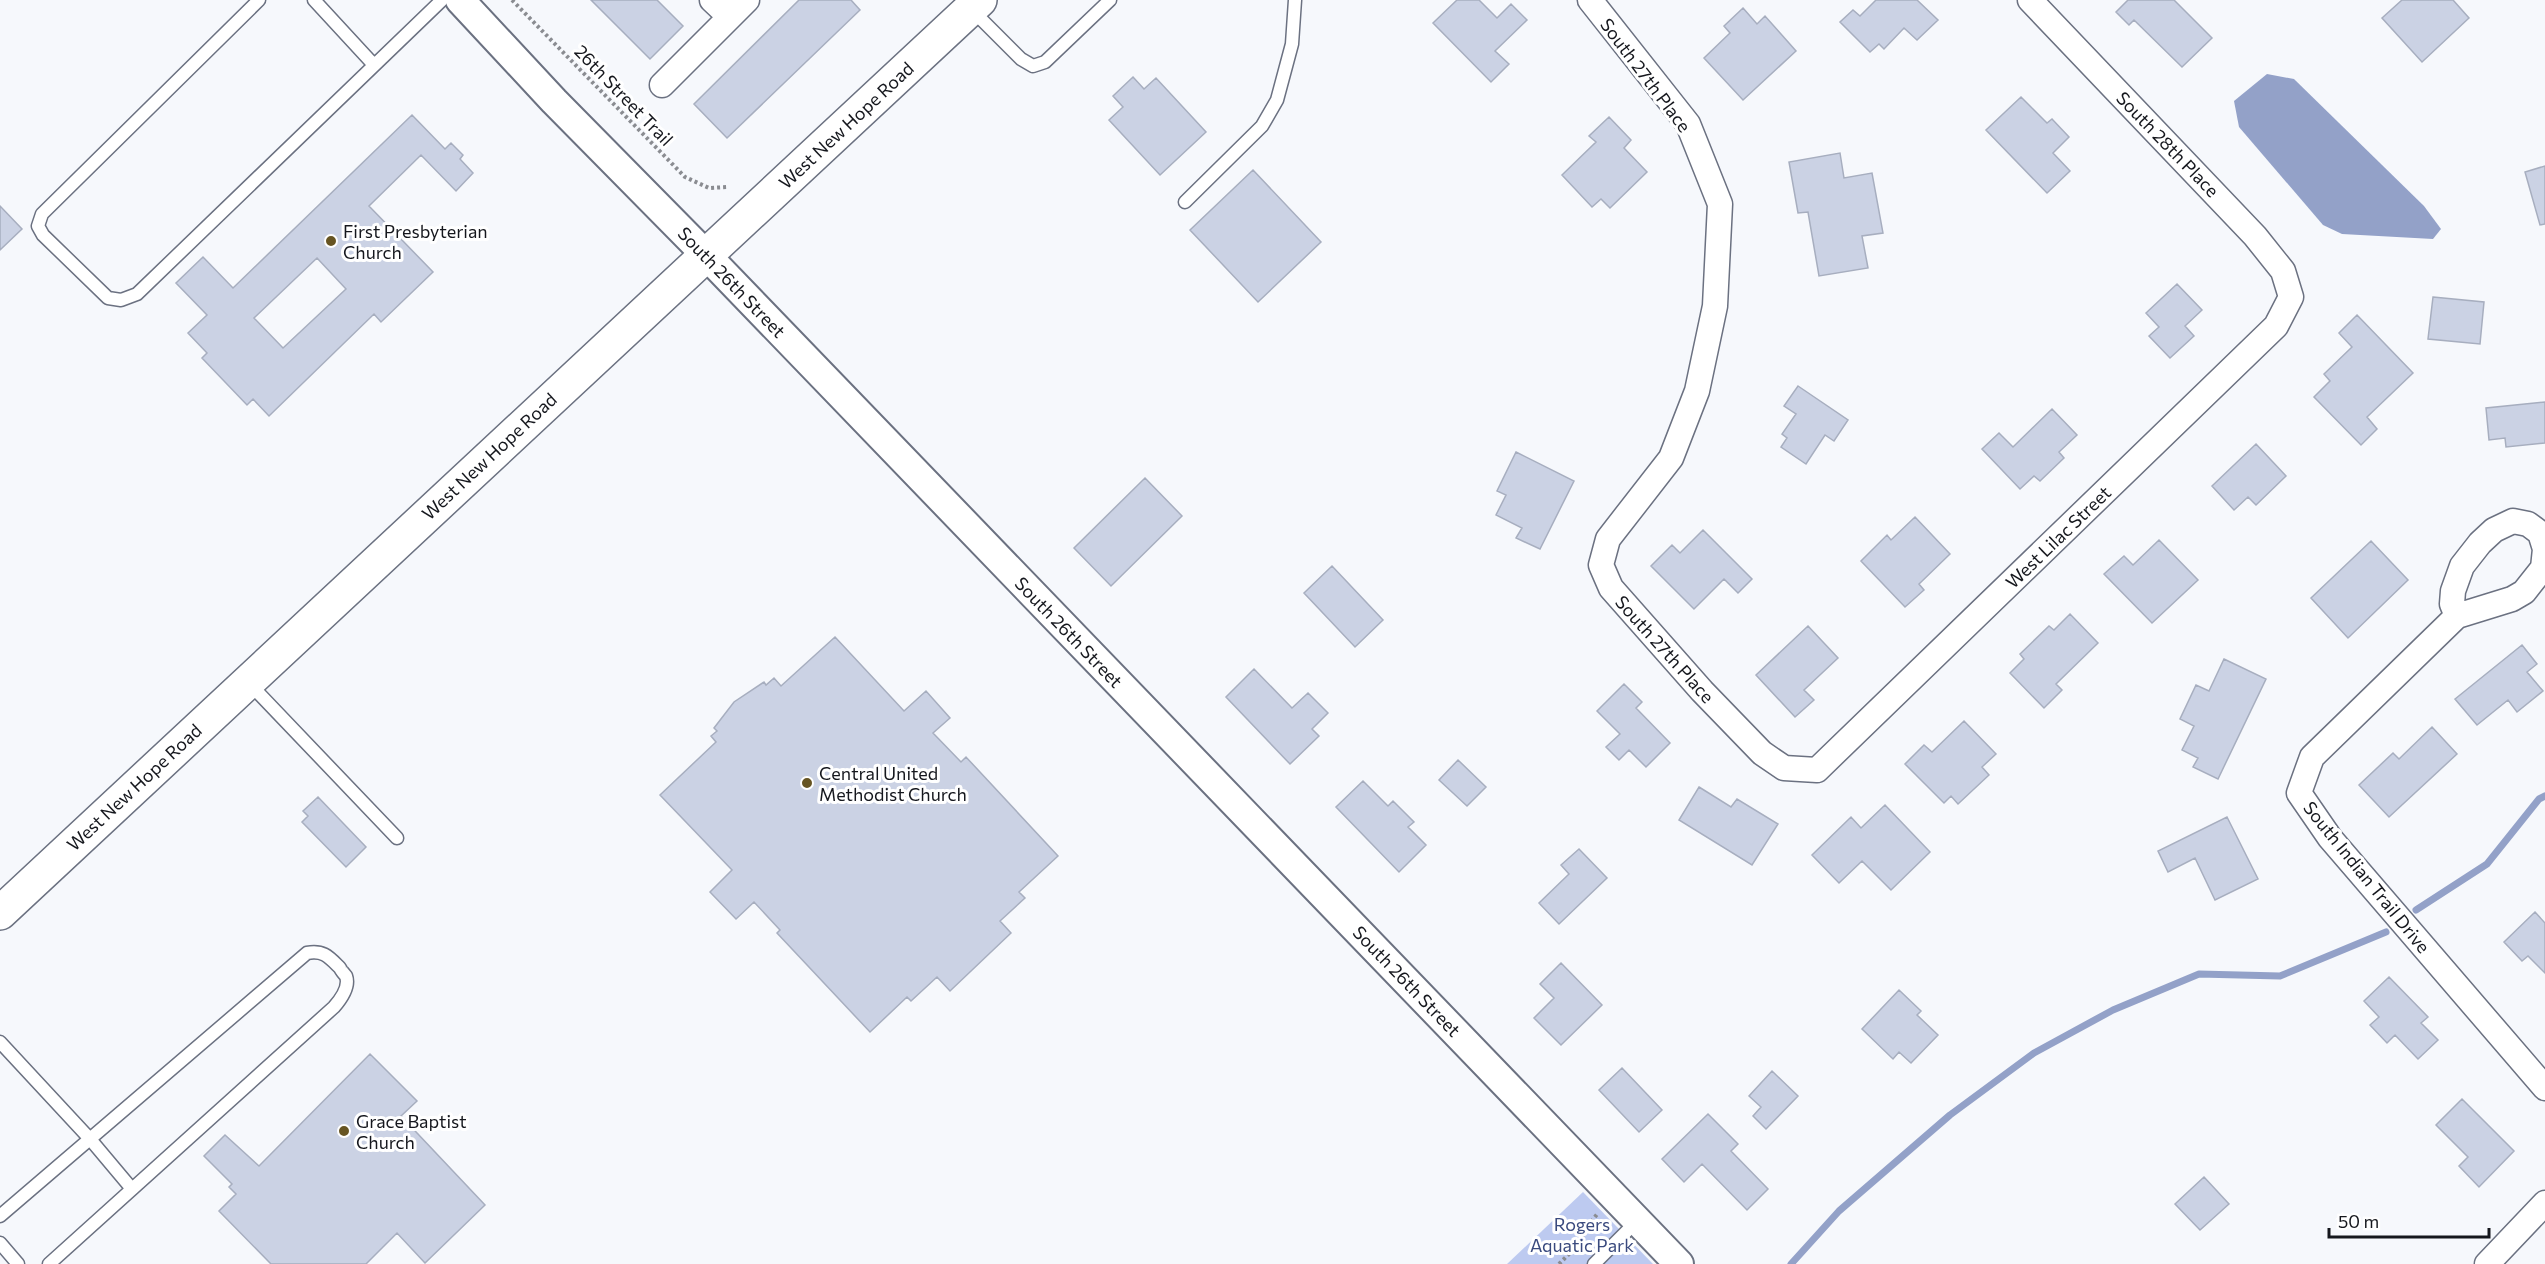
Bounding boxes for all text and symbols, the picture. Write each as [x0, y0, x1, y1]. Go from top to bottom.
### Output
street label: South 27th Place [1596, 14, 1696, 136]
street label: 26th Street Trail [570, 40, 678, 150]
street label: West New Hope Road [774, 57, 918, 193]
street label: South 28th Place [2112, 87, 2224, 201]
place label: First Presbyterian Church [343, 220, 488, 263]
street label: South 26th Street [674, 222, 790, 342]
marker: First Presbyterian Church [324, 234, 338, 248]
street label: West New Hope Road [417, 388, 561, 524]
street label: West Lilac Street [2001, 481, 2115, 593]
street label: South 26th Street [1011, 572, 1127, 692]
street label: South 27th Place [1611, 591, 1719, 707]
street label: West New Hope Road [62, 719, 206, 855]
place label: Central United Methodist Church [819, 762, 967, 805]
marker: Central United Methodist Church [800, 776, 814, 790]
street label: South Indian Trail Drive [2299, 797, 2435, 957]
street label: South 26th Street [1349, 921, 1465, 1041]
place label: Grace Baptist Church [356, 1110, 467, 1153]
marker: Grace Baptist Church [337, 1124, 351, 1138]
scale bar [2329, 1201, 2490, 1239]
text: 50 m [2338, 1210, 2379, 1232]
park label: Rogers Aquatic Park [1530, 1213, 1634, 1256]

